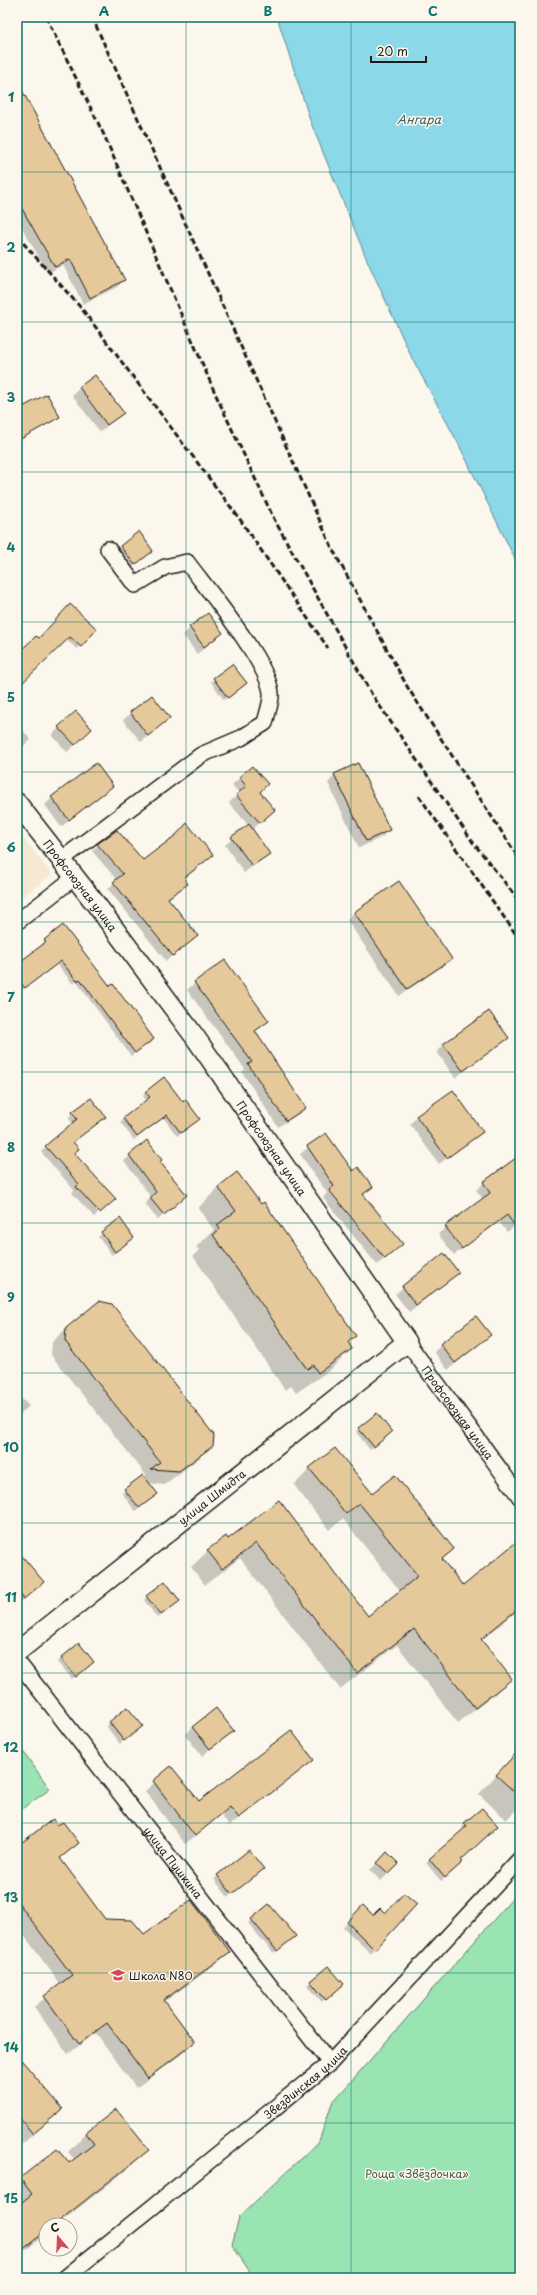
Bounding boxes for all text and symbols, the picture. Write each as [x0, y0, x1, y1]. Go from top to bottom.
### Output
text: A [99, 1, 109, 20]
text: B [264, 1, 273, 20]
text: C [428, 1, 438, 20]
scale bar [371, 38, 426, 64]
text: 20 m [377, 42, 408, 60]
text: 1 [8, 87, 14, 106]
water label: Ангара [397, 110, 441, 128]
text: 2 [6, 237, 16, 256]
text: 3 [7, 387, 16, 406]
text: 4 [7, 537, 16, 556]
text: 5 [7, 687, 15, 706]
street label: Профсоюзная улица [40, 835, 122, 935]
text: 6 [6, 837, 16, 856]
text: 7 [7, 987, 15, 1006]
street label: Профсоюзная улица [233, 1097, 311, 1199]
text: 8 [7, 1137, 15, 1156]
text: 9 [7, 1287, 15, 1306]
street label: Профсоюзная улица [418, 1362, 498, 1463]
text: 10 [3, 1437, 19, 1456]
street label: улица Шмидта [175, 1465, 250, 1529]
text: 11 [5, 1587, 17, 1606]
text: 12 [3, 1737, 19, 1756]
street label: улица Пушкина [140, 1823, 207, 1902]
text: 13 [4, 1887, 19, 1906]
school or university icon: Школа N80 [110, 1967, 126, 1983]
place label: Школа N80 [129, 1967, 193, 1984]
text: 14 [3, 2037, 19, 2056]
street label: Звездинская улица [260, 2042, 351, 2122]
park label: Роща «Звёздочка» [365, 2165, 469, 2182]
text: 15 [4, 2188, 18, 2207]
north arrow [38, 2217, 78, 2257]
text: С [48, 2218, 61, 2236]

